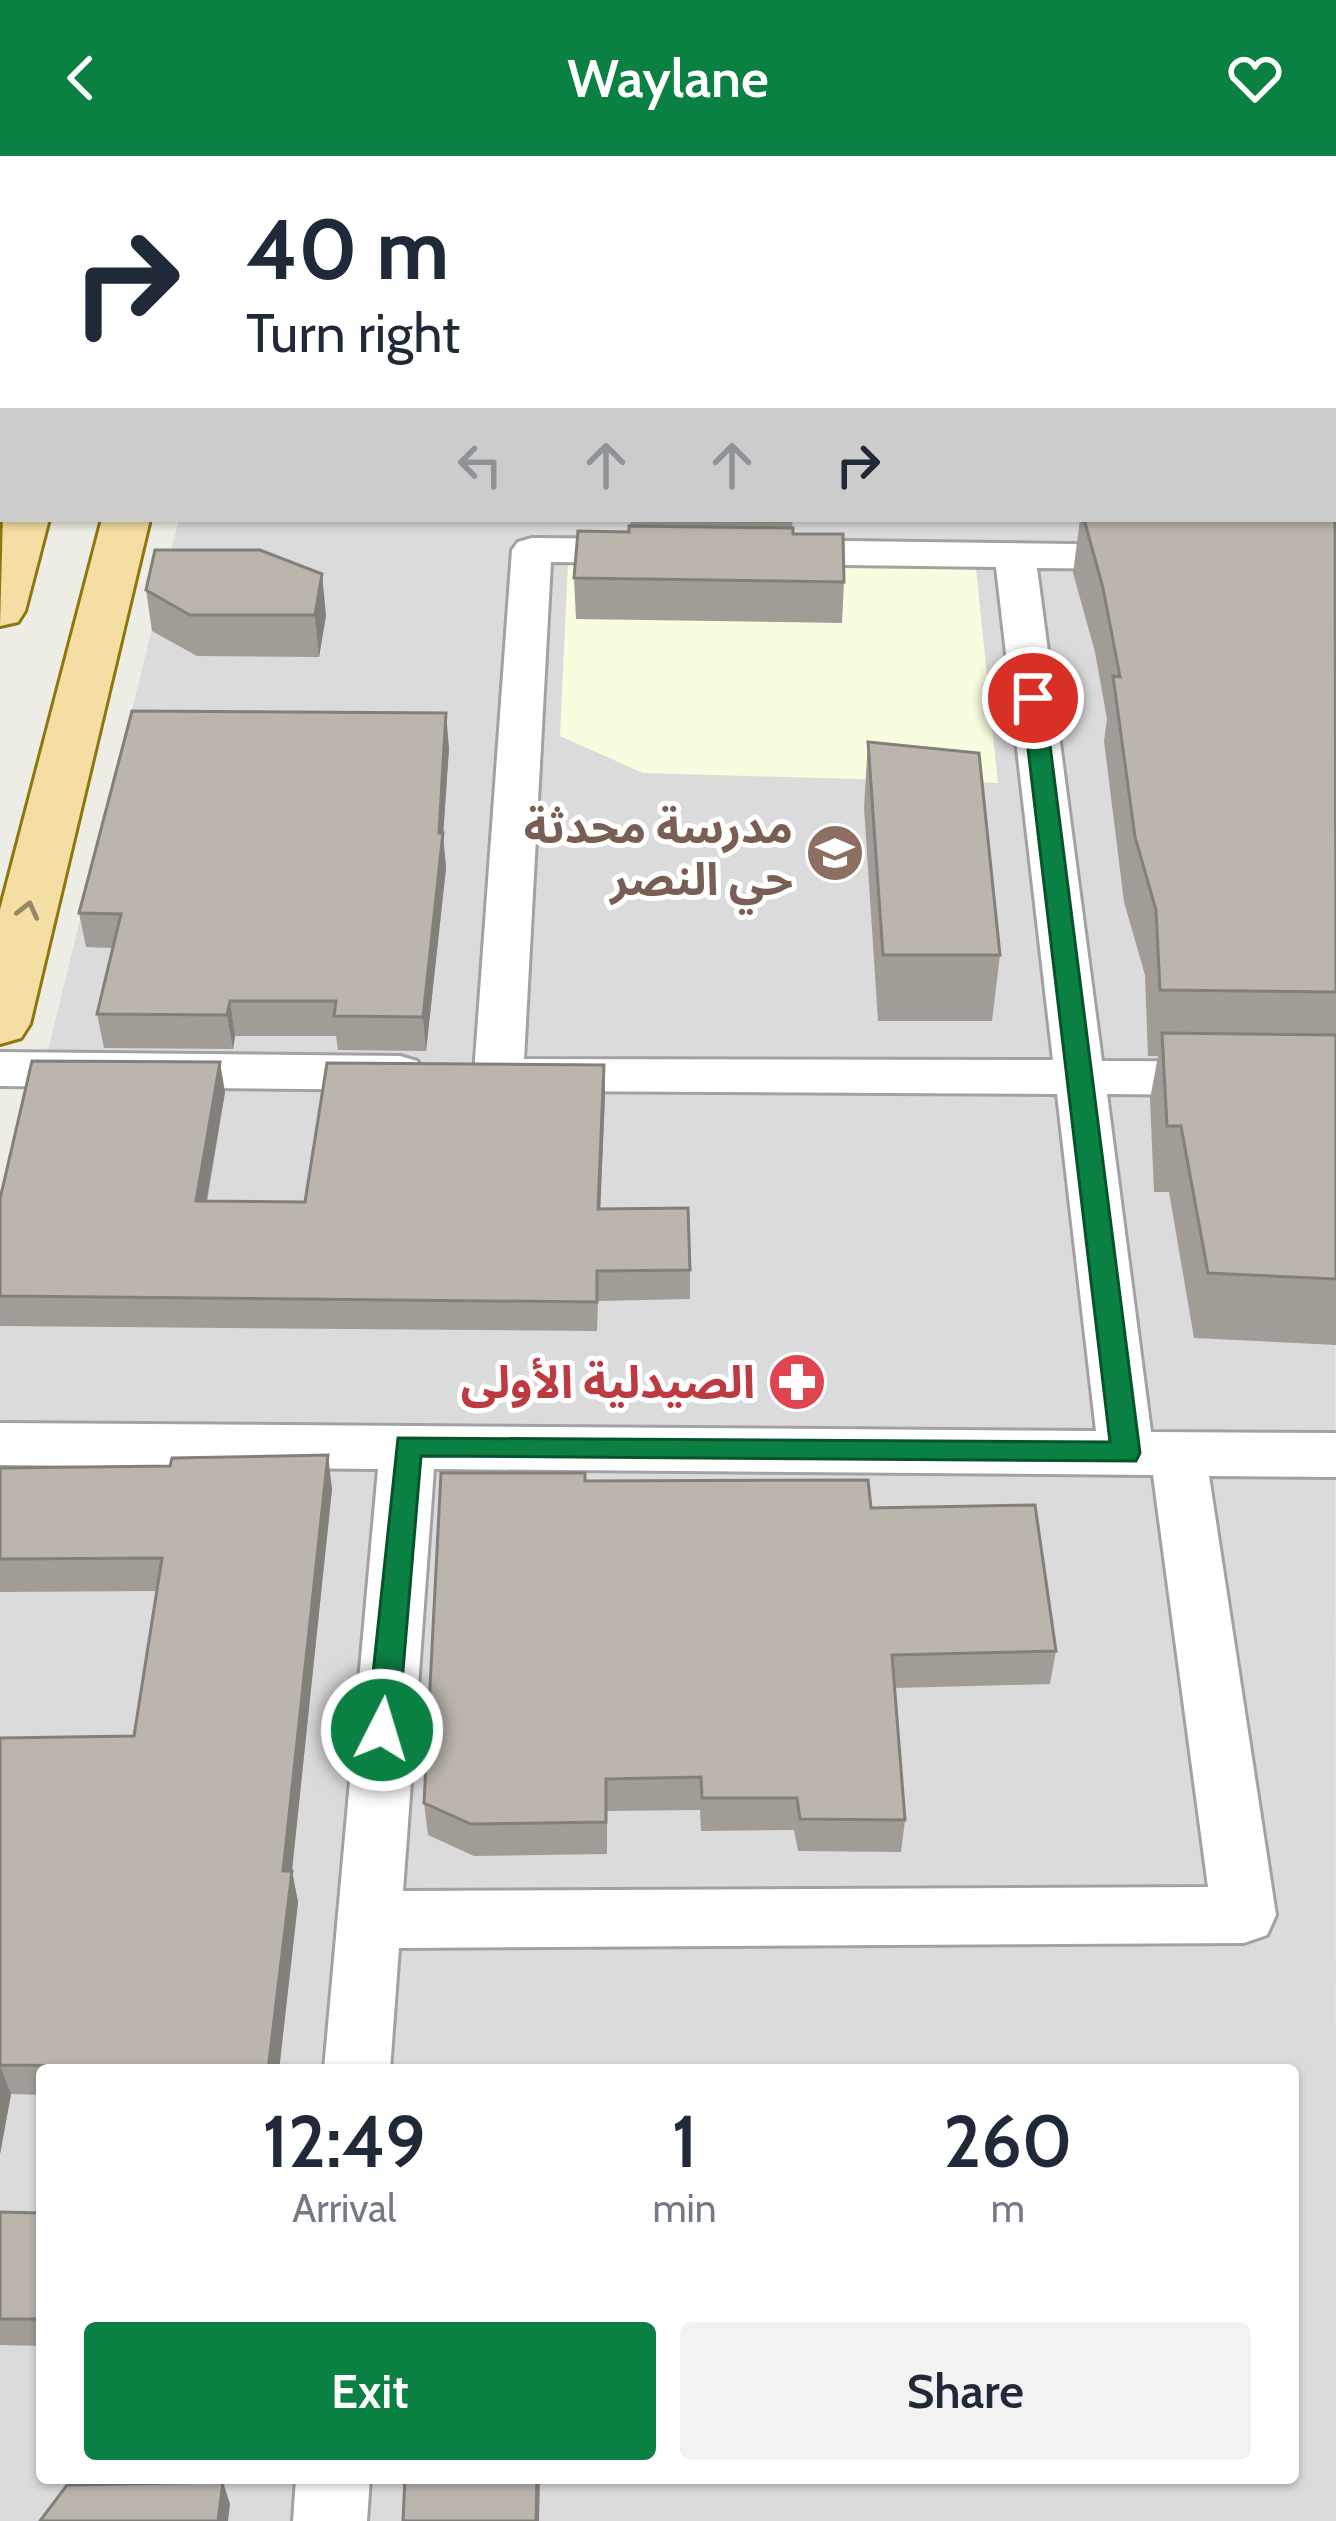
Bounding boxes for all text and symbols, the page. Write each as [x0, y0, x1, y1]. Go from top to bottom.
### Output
icon: back [48, 45, 114, 111]
text: Waylane [567, 45, 769, 111]
icon: heart [1222, 45, 1288, 111]
text: 40 m [246, 198, 449, 300]
icon: right [48, 204, 204, 360]
text: Turn right [246, 300, 460, 366]
icon: left [447, 432, 513, 498]
icon: ahead [573, 432, 639, 498]
icon: ahead [699, 432, 765, 498]
icon: right [825, 432, 891, 498]
pin [982, 647, 1084, 749]
icon: arrive [1000, 665, 1066, 731]
place label: مدرسة محدثة حي النصر [524, 800, 793, 915]
school or university icon: مدرسة محدثة حي النصر [804, 822, 866, 884]
one-way arrow [14, 901, 39, 921]
pharmacy icon: الصيدلية الأولى [766, 1351, 828, 1413]
place label: الصيدلية الأولى [461, 1355, 755, 1409]
position arrow [319, 1667, 445, 1793]
text: 12:49 [263, 2098, 426, 2185]
text: 1 [672, 2098, 697, 2185]
text: 260 [943, 2098, 1072, 2185]
text: Arrival [292, 2184, 396, 2232]
text: min [652, 2184, 717, 2232]
text: m [991, 2184, 1025, 2232]
button: Exit [84, 2322, 656, 2460]
button: Share [680, 2322, 1251, 2460]

